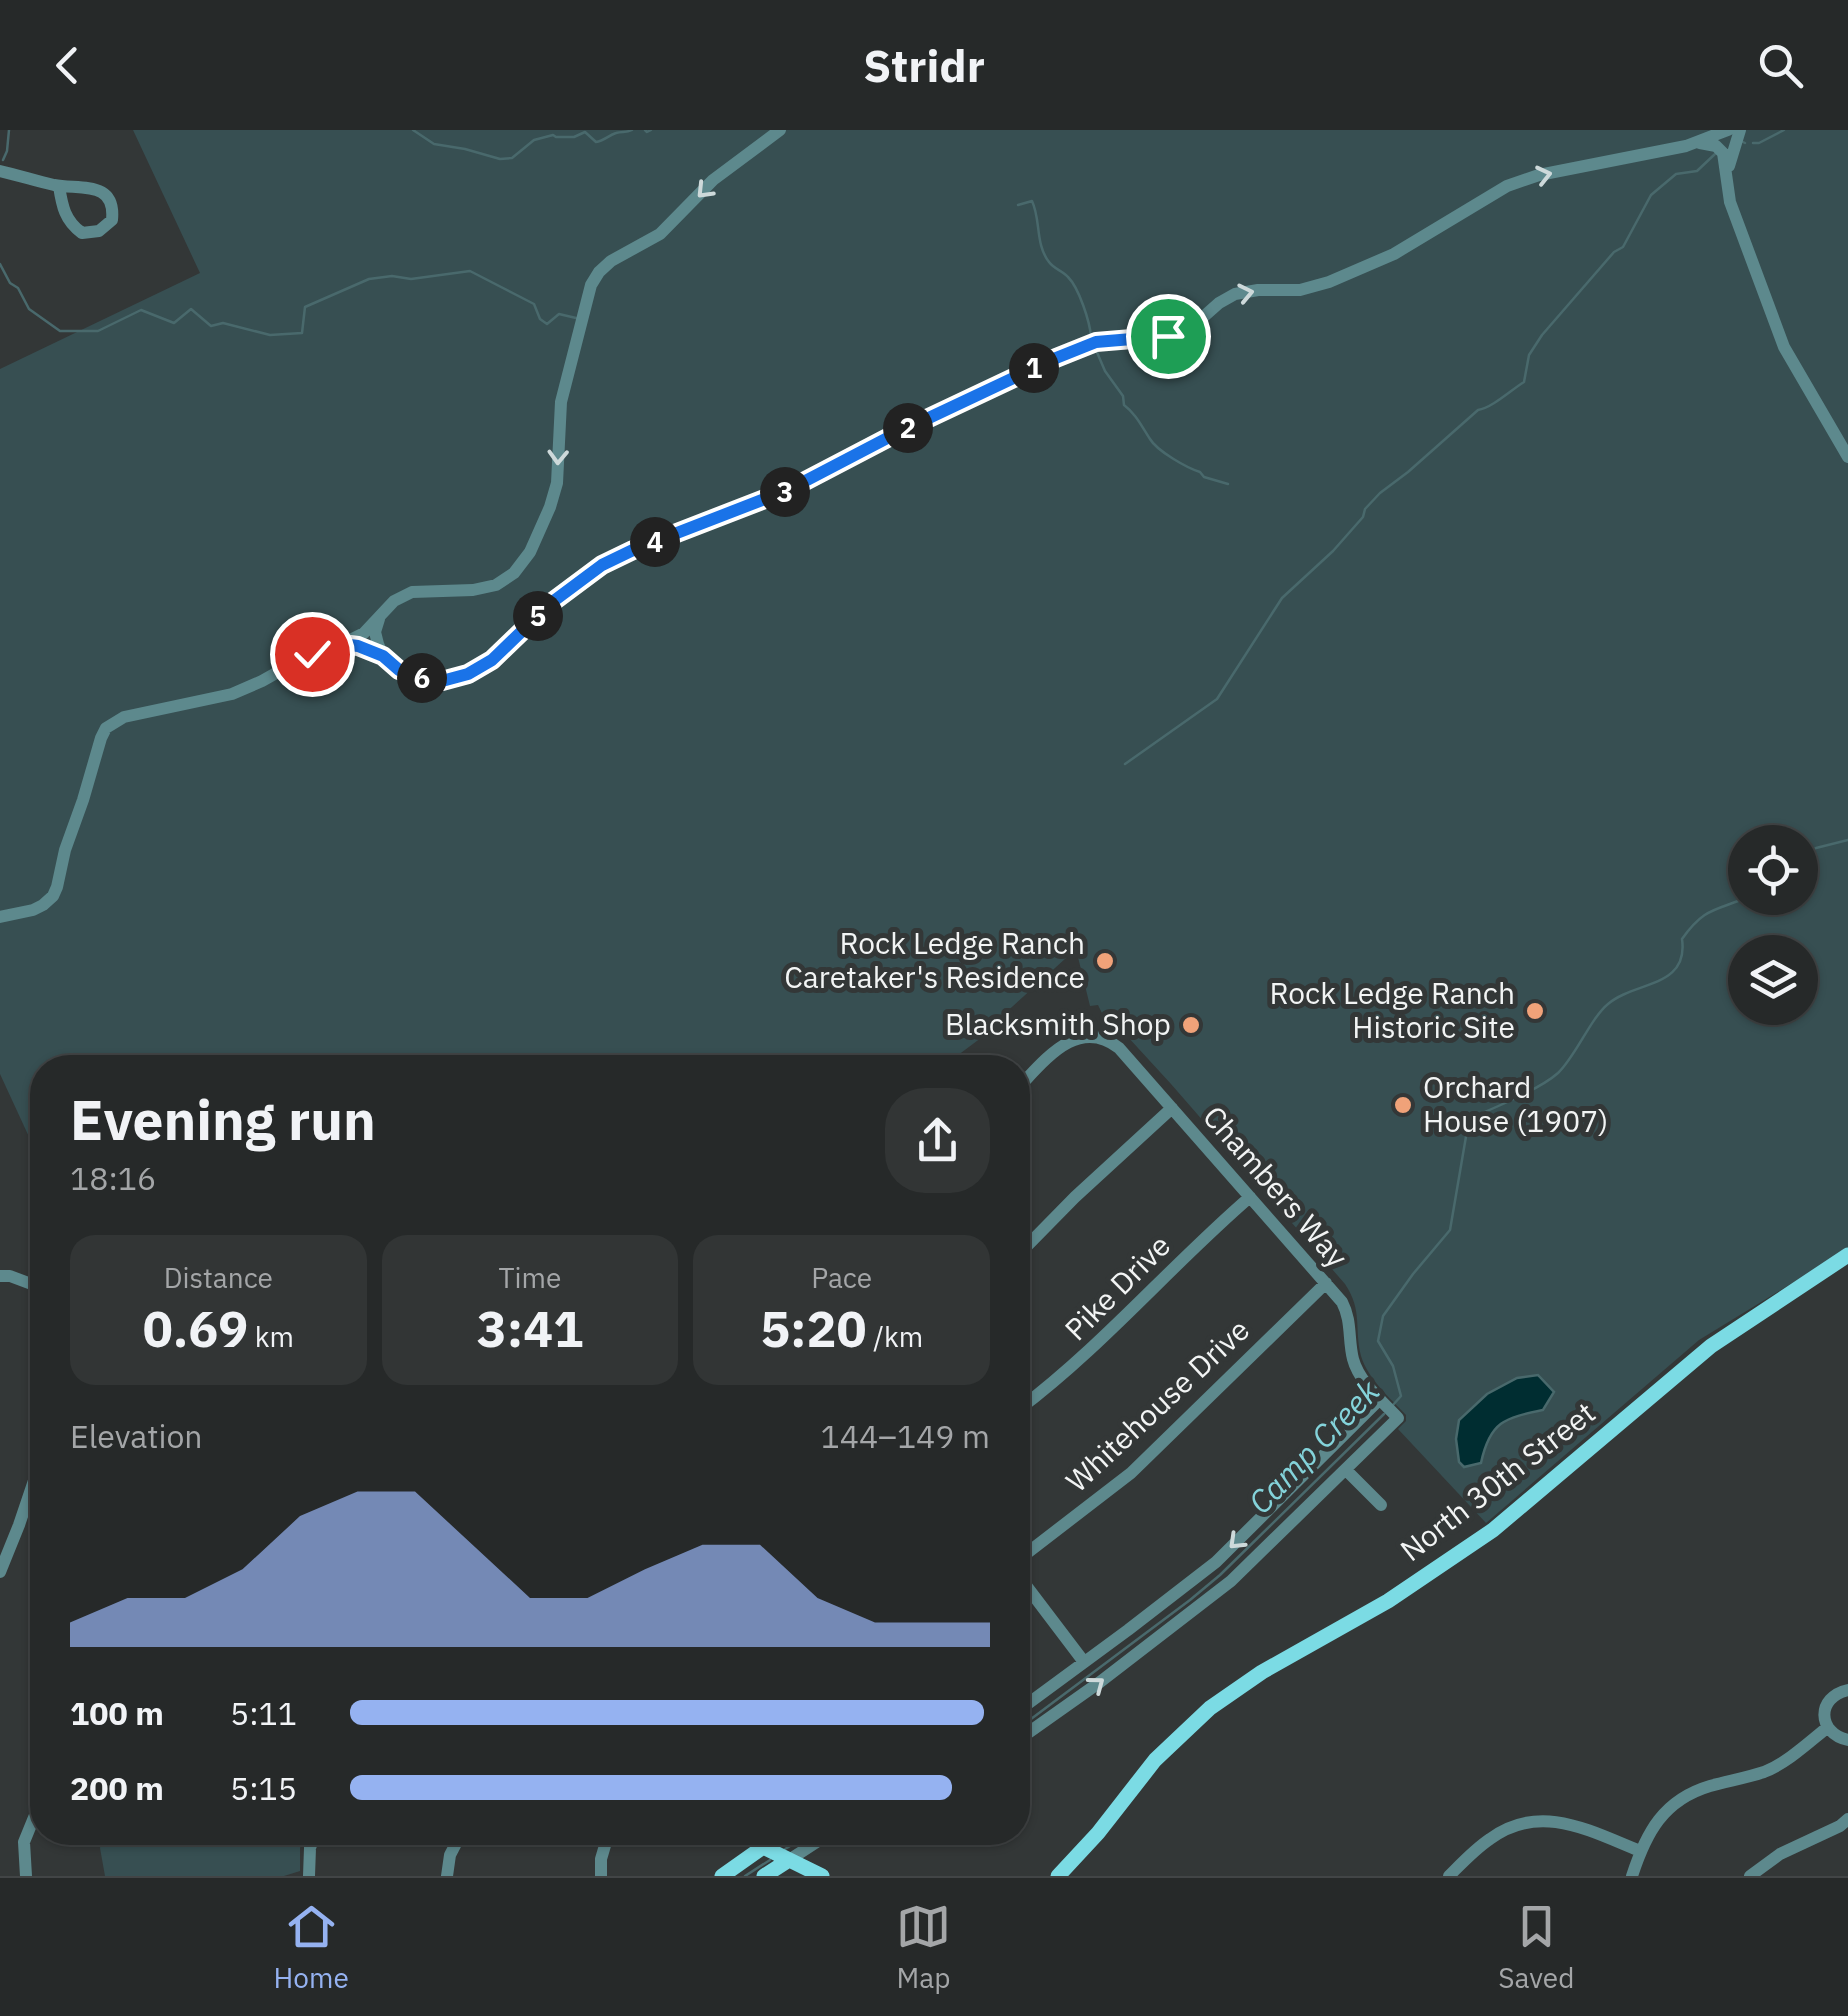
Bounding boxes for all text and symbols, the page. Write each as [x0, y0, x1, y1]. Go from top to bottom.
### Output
text: Stridr [863, 36, 985, 94]
icon: back [40, 38, 95, 93]
icon: search [1753, 38, 1808, 93]
one-way arrow [1535, 166, 1552, 187]
one-way arrow [698, 179, 716, 197]
one-way arrow [1238, 284, 1255, 305]
pin [1126, 294, 1211, 379]
icon: arrive [1141, 309, 1196, 364]
pin: 1 [1009, 343, 1059, 393]
text: 1 [1026, 349, 1042, 386]
pin: 2 [883, 403, 933, 453]
text: 2 [900, 409, 916, 446]
one-way arrow [547, 450, 568, 466]
pin: 3 [760, 467, 810, 517]
text: 3 [777, 473, 793, 510]
pin: 4 [630, 517, 680, 567]
text: 4 [647, 523, 663, 560]
pin: 5 [513, 591, 563, 641]
text: 5 [530, 597, 546, 634]
pin [270, 612, 355, 697]
icon: check [285, 627, 340, 682]
pin: 6 [397, 653, 447, 703]
text: 6 [414, 659, 430, 696]
map controls [1728, 825, 1818, 1025]
button: locate [1728, 825, 1818, 915]
place label: Rock Ledge Ranch Caretaker's Residence [784, 923, 1085, 996]
button: layers [1728, 935, 1818, 1025]
marker: Rock Ledge Ranch Caretaker's Residence [1094, 950, 1116, 972]
place label: Rock Ledge Ranch Historic Site [1270, 973, 1515, 1046]
marker: Rock Ledge Ranch Historic Site [1524, 1000, 1546, 1022]
place label: Blacksmith Shop [945, 1004, 1171, 1043]
marker: Blacksmith Shop [1180, 1014, 1202, 1036]
place label: Orchard House (1907) [1423, 1067, 1608, 1140]
text: Evening run [70, 1084, 376, 1155]
button: share [885, 1088, 990, 1193]
marker: Orchard House (1907) [1392, 1094, 1414, 1116]
street label: Chambers Way [1195, 1097, 1357, 1275]
text: 18:16 [70, 1157, 156, 1199]
street label: Pike Drive [1056, 1226, 1178, 1348]
text: Distance [164, 1259, 273, 1296]
text: Time [499, 1259, 561, 1296]
text: Pace [811, 1259, 872, 1296]
text: 0.69 [143, 1296, 248, 1361]
text: 3:41 [477, 1296, 583, 1361]
text: 5:20 [760, 1296, 867, 1361]
street label: Whitehouse Drive [1057, 1310, 1257, 1500]
text: km [248, 1318, 294, 1355]
text: /km [867, 1318, 923, 1355]
water label: Camp Creek [1239, 1369, 1389, 1522]
street label: North 30th Street [1392, 1393, 1602, 1569]
text: Elevation [70, 1415, 203, 1457]
text: 144–149 m [820, 1415, 990, 1457]
one-way arrow [1230, 1530, 1248, 1548]
one-way arrow [1086, 1678, 1104, 1695]
text: 100 m [70, 1692, 164, 1734]
text: 5:11 [230, 1692, 297, 1734]
text: 200 m [70, 1767, 164, 1809]
text: 5:15 [230, 1767, 297, 1809]
tab: Home [274, 1899, 349, 1996]
tab: Map [896, 1899, 951, 1996]
tab: Saved [1498, 1899, 1574, 1996]

